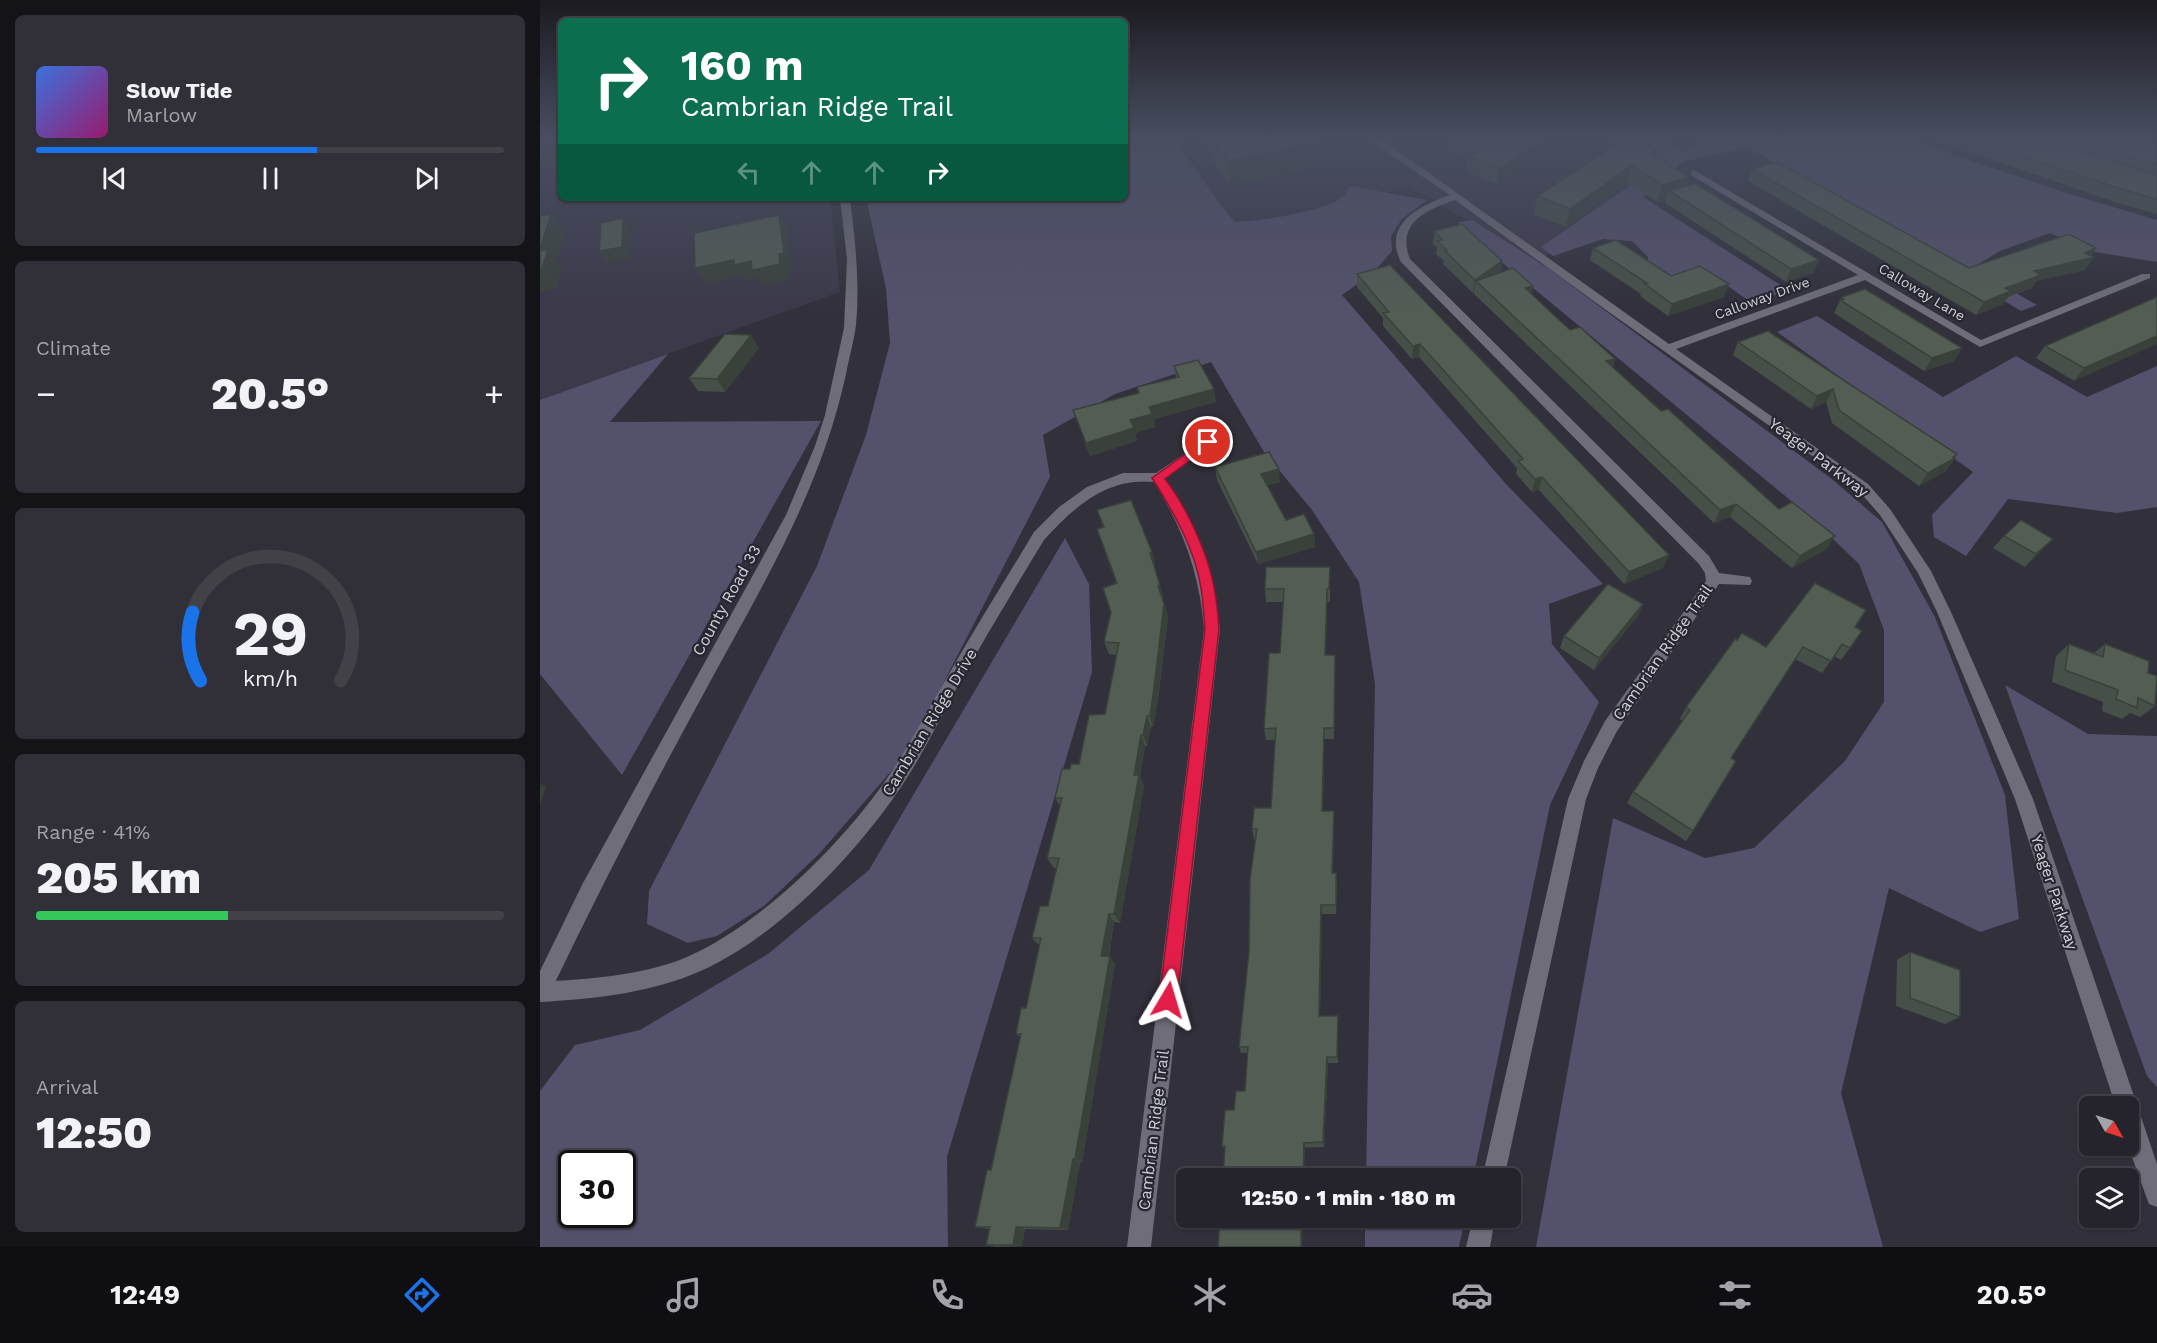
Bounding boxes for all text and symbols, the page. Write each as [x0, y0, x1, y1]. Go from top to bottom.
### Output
text: 160 m [681, 41, 804, 90]
icon: right [582, 42, 660, 120]
text: Slow Tide [126, 78, 233, 103]
text: Cambrian Ridge Trail [681, 91, 953, 123]
text: Marlow [126, 103, 197, 127]
icon: left [732, 156, 765, 189]
icon: ahead [795, 156, 828, 189]
icon: ahead [858, 156, 891, 189]
icon: right [921, 156, 954, 189]
icon: previous [98, 162, 131, 195]
icon: pause [254, 162, 287, 195]
icon: next [410, 162, 443, 195]
street label: Calloway Lane [1876, 260, 1968, 324]
street label: Calloway Drive [1712, 273, 1812, 323]
text: Climate [36, 336, 111, 360]
text: 20.5° [211, 367, 329, 420]
text: − [36, 374, 56, 413]
text: + [484, 374, 504, 413]
street label: Yeager Parkway [1765, 414, 1873, 502]
pin [1182, 416, 1233, 467]
icon: arrive [1191, 425, 1224, 458]
street label: County Road 33 [688, 542, 765, 659]
street label: Cambrian Ridge Trail [1608, 581, 1716, 724]
text: 29 [232, 597, 308, 670]
street label: Cambrian Ridge Drive [878, 645, 981, 799]
text: km/h [242, 666, 298, 691]
text: Range · 41% [36, 820, 150, 844]
street label: Yeager Parkway [2027, 832, 2082, 953]
text: 205 km [36, 851, 201, 904]
position arrow [1136, 968, 1200, 1032]
street label: Cambrian Ridge Trail [1134, 1049, 1173, 1211]
text: Arrival [36, 1075, 98, 1099]
north arrow [2079, 1096, 2139, 1156]
map controls [2079, 1096, 2139, 1228]
text: 12:50 [36, 1106, 152, 1159]
speed limit sign: 30 [558, 1150, 636, 1228]
button: layers [2079, 1168, 2139, 1228]
text: 12:50 · 1 min · 180 m [1241, 1185, 1456, 1210]
icon: directions [401, 1274, 443, 1316]
icon: music [663, 1274, 705, 1316]
icon: phone [926, 1274, 968, 1316]
icon: climate [1189, 1274, 1231, 1316]
icon: car [1451, 1274, 1493, 1316]
icon: filters [1714, 1274, 1756, 1316]
text: 12:49 [110, 1279, 180, 1311]
text: 20.5° [1976, 1279, 2047, 1311]

